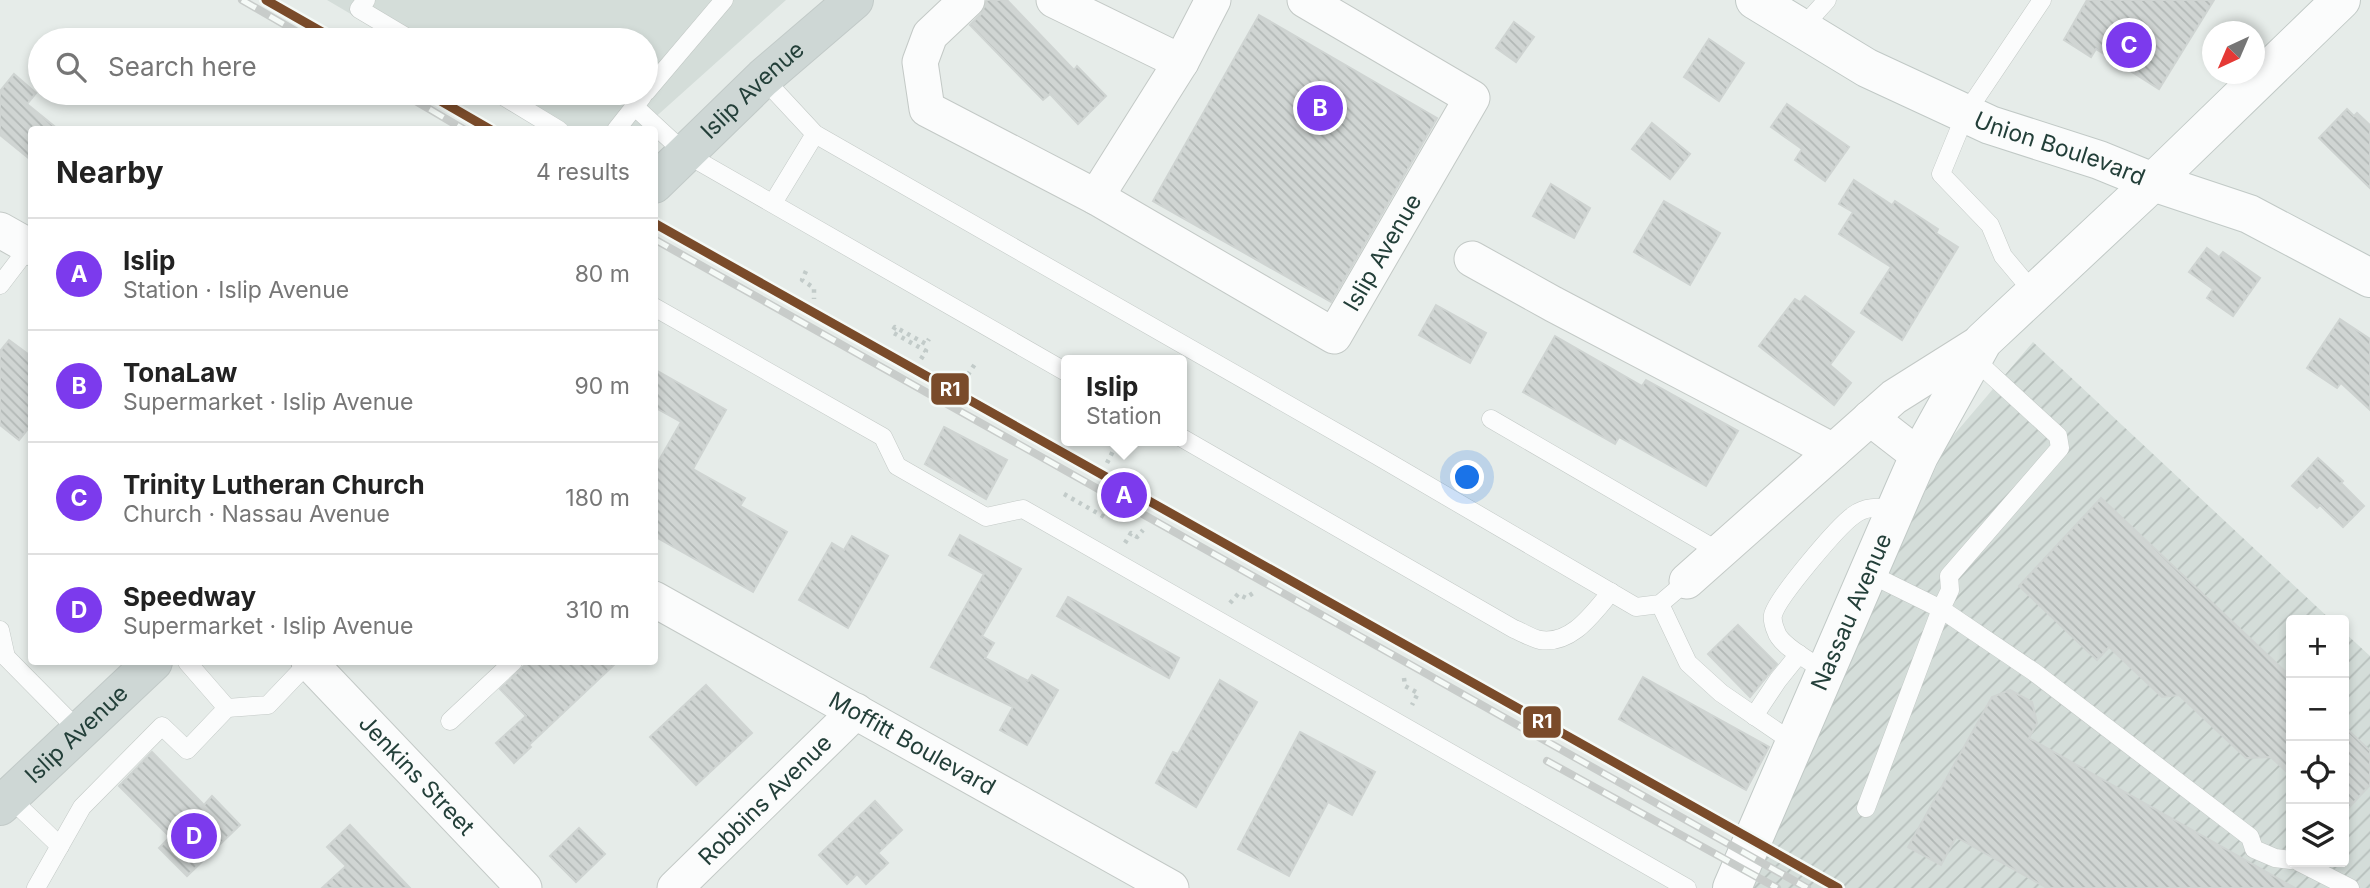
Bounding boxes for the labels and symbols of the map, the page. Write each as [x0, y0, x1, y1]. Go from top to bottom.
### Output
pin: C [2106, 19, 2152, 71]
north arrow [2202, 21, 2265, 84]
street label: Islip Avenue [695, 35, 810, 145]
pin: B [1297, 82, 1343, 134]
street label: Union Boulevard [1969, 105, 2149, 191]
street label: Islip Avenue [1338, 189, 1427, 316]
line badge: R1 [930, 372, 970, 406]
text: R1 [940, 378, 960, 401]
your location [1450, 460, 1484, 494]
pin: A [1101, 469, 1147, 521]
street label: Nassau Avenue [1805, 529, 1898, 695]
street label: Islip Avenue [19, 679, 134, 789]
street label: Moffitt Boulevard [824, 686, 1001, 801]
line badge: R1 [1522, 705, 1562, 739]
street label: Jenkins Street [353, 709, 481, 841]
text: R1 [1532, 710, 1552, 733]
street label: Robbins Avenue [693, 729, 837, 871]
pin: D [171, 810, 217, 862]

